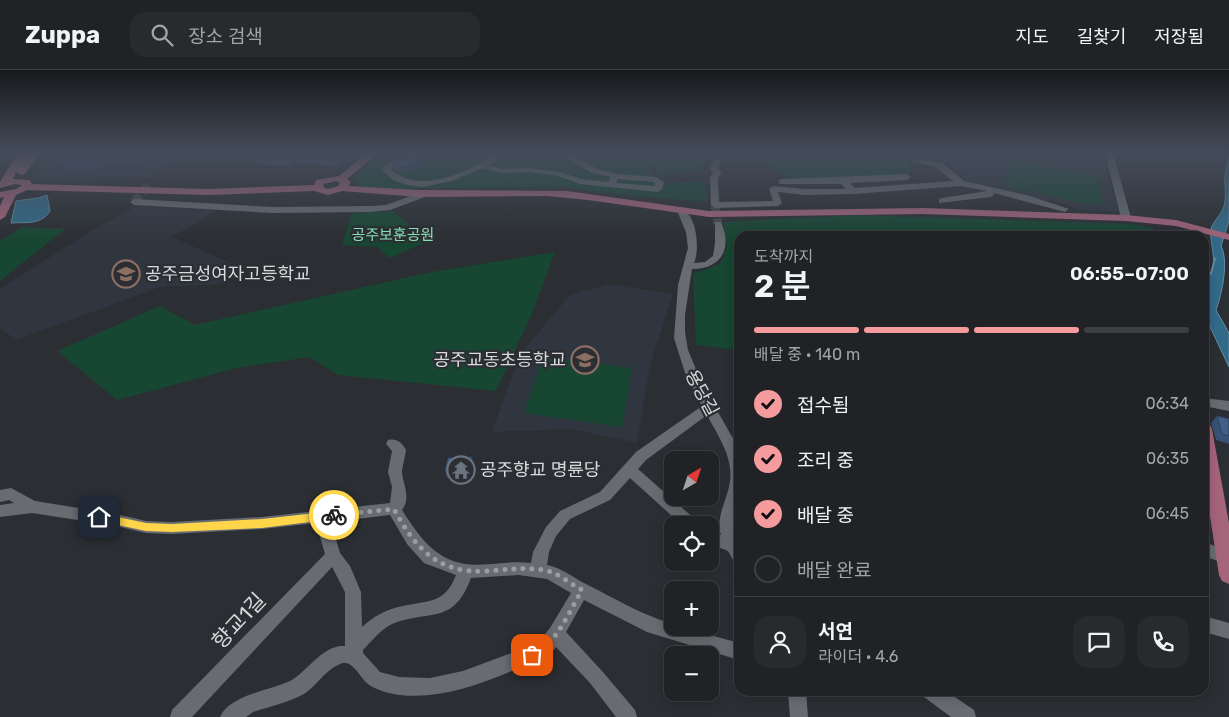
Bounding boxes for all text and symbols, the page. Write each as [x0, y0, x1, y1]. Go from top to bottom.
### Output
search box [130, 12, 480, 57]
text: Zuppa [25, 21, 100, 49]
icon: search [148, 21, 176, 49]
text: 장소 검색 [188, 25, 263, 48]
text: 지도 [1016, 26, 1049, 48]
text: 길찾기 [1077, 26, 1126, 48]
text: 저장됨 [1154, 26, 1204, 48]
park label: 공주보훈공원 [352, 226, 434, 244]
text: 도착까지 [754, 247, 813, 266]
school or university icon: 공주금성여자고등학교 [111, 259, 141, 289]
text: 06:55–07:00 [1070, 262, 1189, 285]
place label: 공주금성여자고등학교 [145, 263, 311, 285]
text: 2 분 [754, 267, 811, 305]
school or university icon: 공주교동초등학교 [570, 345, 600, 375]
text: 배달 중 · 140 m [754, 345, 860, 364]
place label: 공주교동초등학교 [434, 349, 566, 371]
street label: 용당길 [681, 366, 723, 420]
icon: check [754, 390, 782, 418]
text: 접수됨 [797, 394, 849, 417]
text: 06:34 [1146, 394, 1189, 413]
icon: check [754, 445, 782, 473]
text: 조리 중 [797, 449, 854, 472]
text: 06:35 [1146, 449, 1189, 468]
north arrow [664, 451, 719, 506]
map controls [664, 451, 719, 701]
temple icon: 공주향교 명륜당 [446, 455, 476, 485]
place label: 공주향교 명륜당 [480, 459, 600, 481]
courier [309, 490, 359, 540]
pin [78, 496, 120, 538]
icon: check [754, 500, 782, 528]
icon: bike [320, 501, 348, 529]
icon: home [85, 503, 113, 531]
text: 배달 중 [797, 504, 854, 527]
text: 06:45 [1146, 504, 1189, 523]
button: locate [664, 516, 719, 571]
text: 배달 완료 [797, 559, 872, 582]
button: + [664, 581, 719, 636]
street label: 향교1길 [207, 588, 271, 654]
button: person [754, 616, 806, 668]
button: chat [1073, 616, 1125, 668]
button: phone [1137, 616, 1189, 668]
text: 서연 [818, 620, 853, 643]
pin [511, 634, 553, 676]
icon: bag [518, 641, 546, 669]
button: − [664, 646, 719, 701]
text: 라이더 · 4.6 [818, 647, 898, 666]

